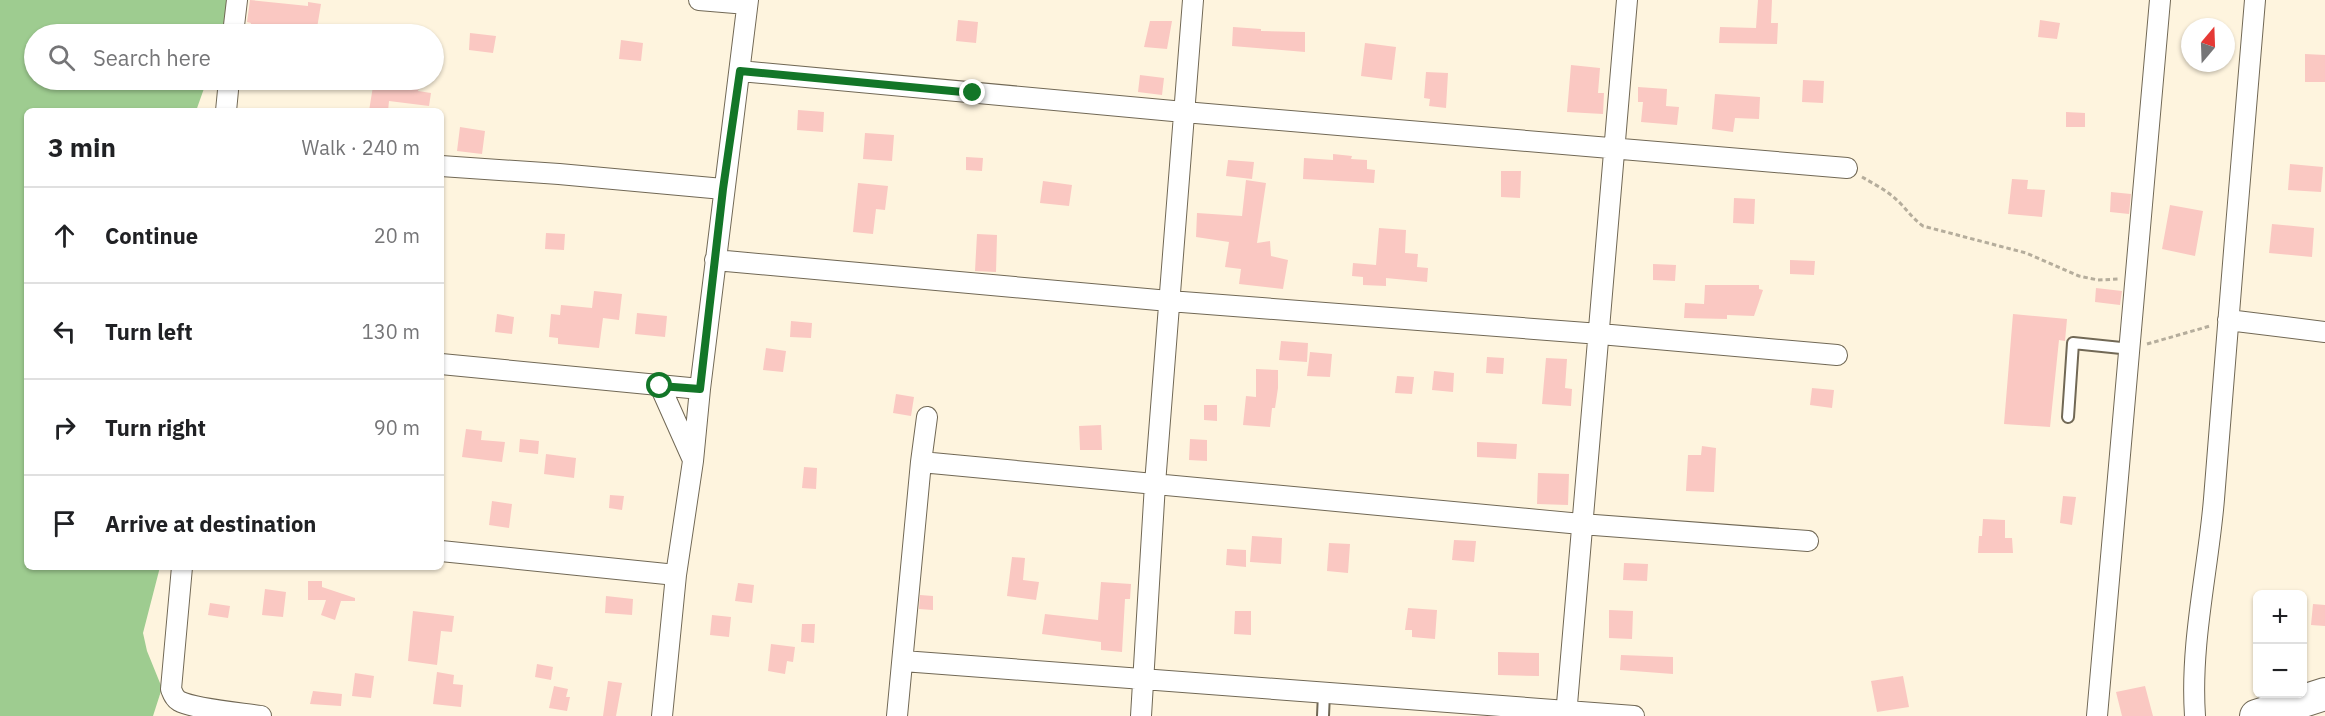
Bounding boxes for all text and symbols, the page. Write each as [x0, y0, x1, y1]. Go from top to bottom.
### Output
north arrow [2181, 18, 2235, 72]
search box [24, 24, 444, 90]
icon: search [45, 41, 78, 74]
text: Search here [93, 43, 211, 72]
route end [959, 79, 985, 105]
text: 3 min [48, 130, 116, 164]
text: Walk · 240 m [302, 134, 420, 161]
icon: ahead [48, 219, 81, 252]
text: Continue [105, 221, 198, 250]
text: 20 m [374, 222, 420, 249]
icon: left [48, 315, 81, 348]
text: Turn left [105, 317, 193, 346]
text: 130 m [362, 318, 420, 345]
route start [646, 372, 672, 398]
icon: right [48, 411, 81, 444]
text: Turn right [105, 413, 206, 442]
text: 90 m [374, 414, 420, 441]
icon: arrive [48, 507, 81, 540]
text: Arrive at destination [105, 509, 316, 538]
map controls [2253, 590, 2307, 698]
button: + [2253, 590, 2307, 644]
button: − [2253, 644, 2307, 698]

